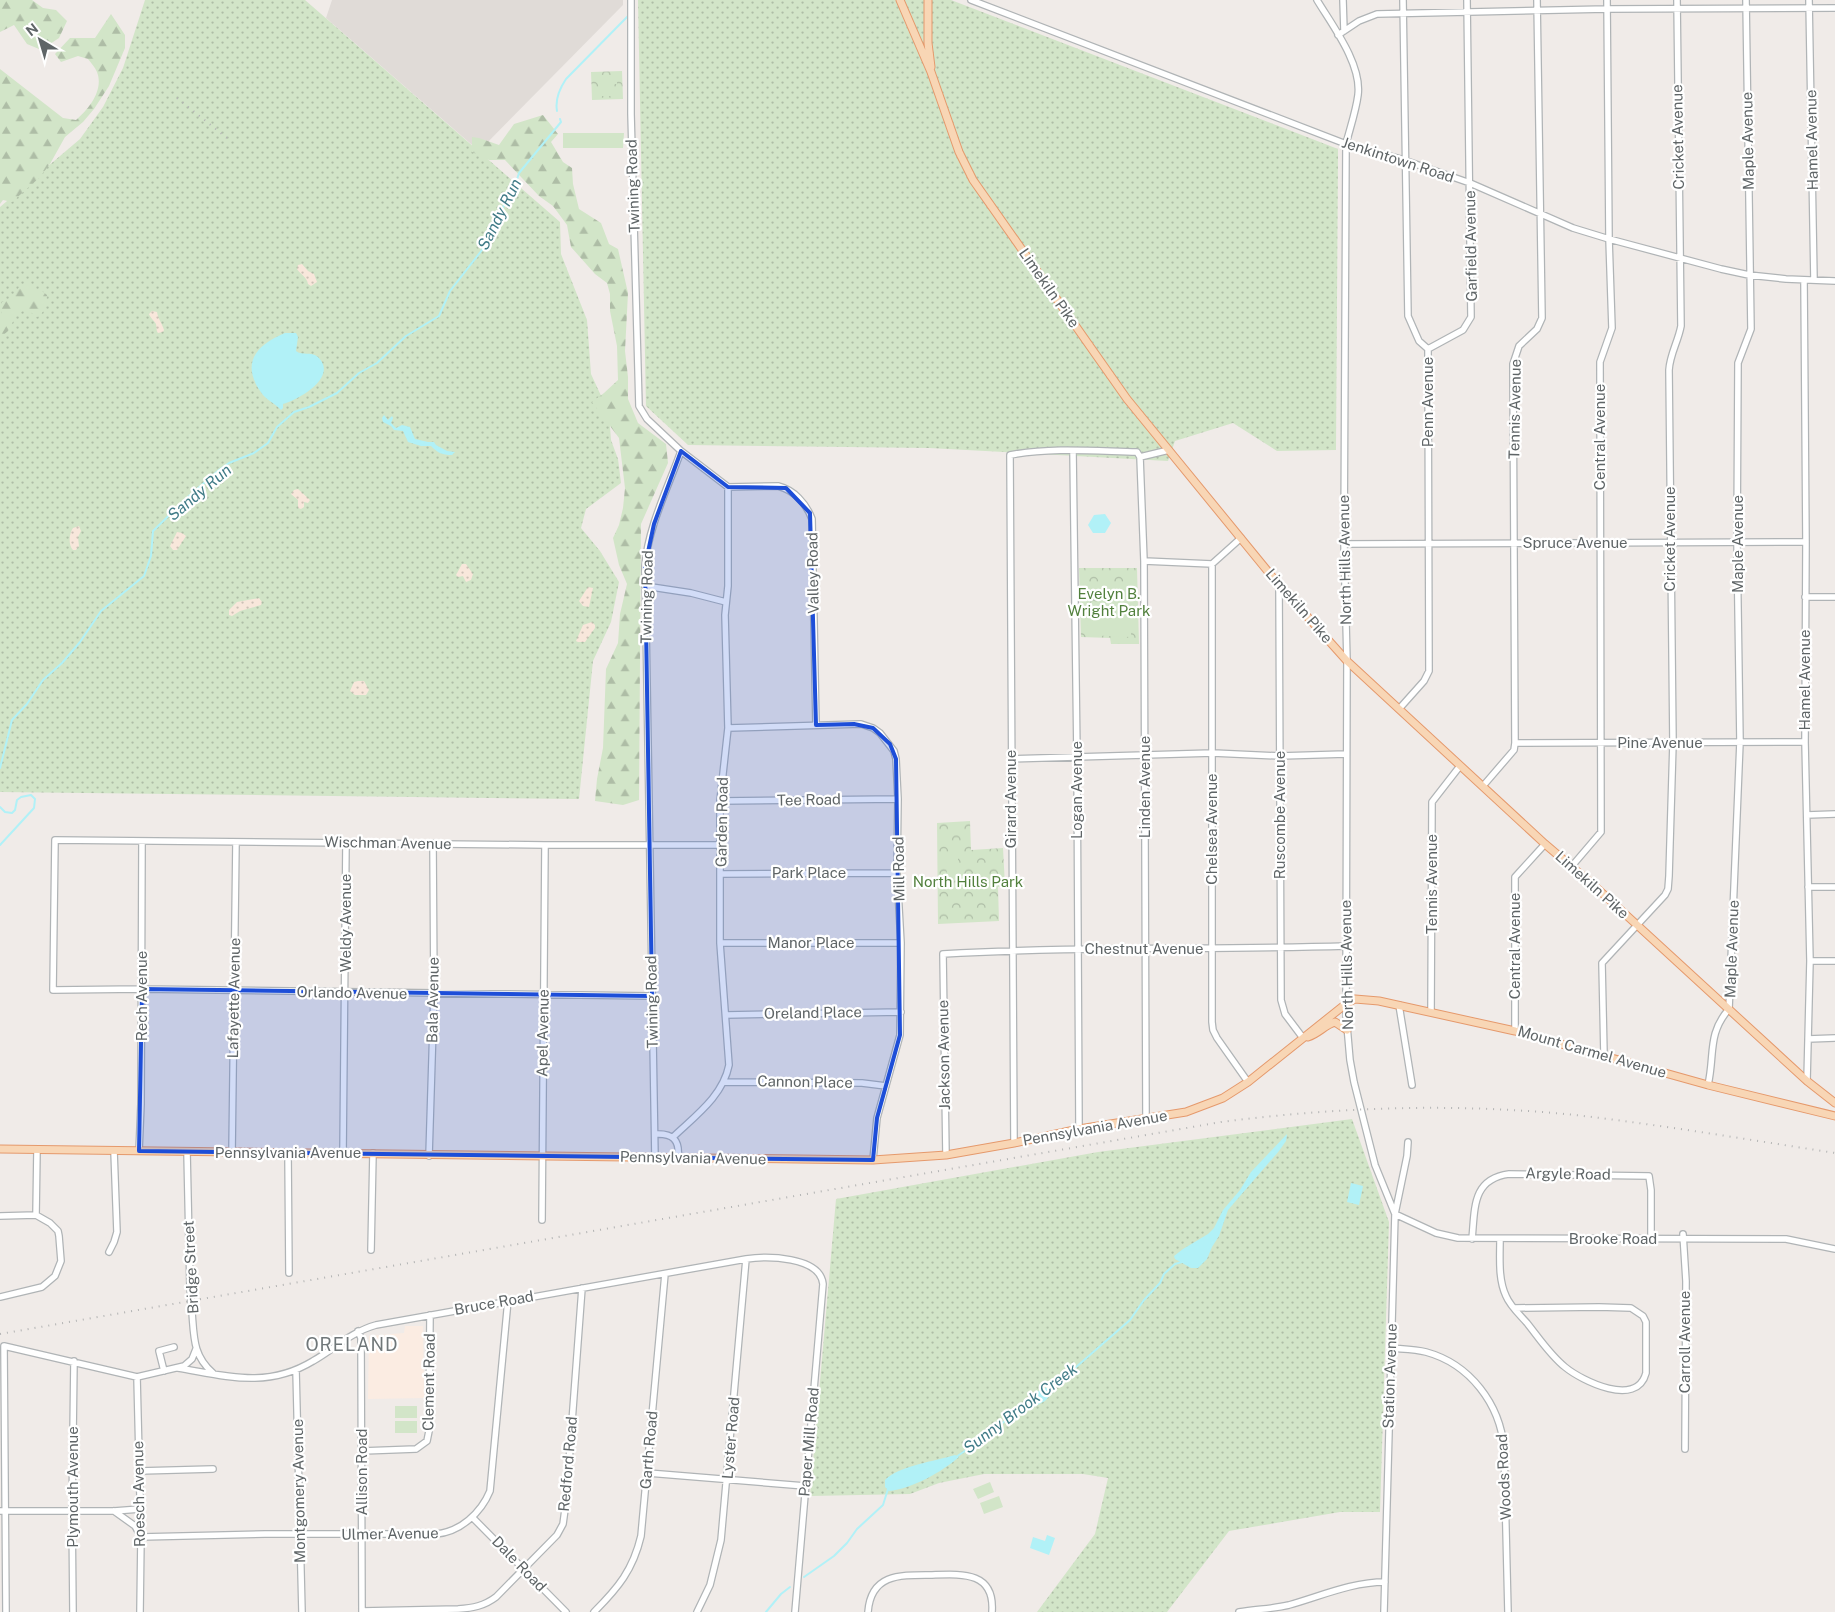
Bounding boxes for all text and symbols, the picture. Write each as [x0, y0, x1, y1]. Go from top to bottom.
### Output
north arrow [15, 15, 65, 65]
text: N [23, 20, 41, 39]
street label: Cricket Avenue [1668, 84, 1687, 190]
street label: Hamel Avenue [1802, 89, 1821, 191]
street label: Maple Avenue [1738, 92, 1757, 190]
street label: Jenkintown Road [1340, 133, 1456, 186]
street label: Twining Road [622, 139, 643, 233]
water label: Sandy Run [473, 175, 526, 253]
street label: Garfield Avenue [1461, 190, 1480, 302]
street label: Limekiln Pike [1016, 245, 1083, 331]
street label: Penn Avenue [1419, 357, 1436, 447]
street label: Tennis Avenue [1505, 359, 1524, 459]
street label: Central Avenue [1591, 384, 1608, 490]
water label: Sandy Run [164, 460, 235, 525]
street label: Cricket Avenue [1661, 486, 1678, 592]
street label: North Hills Avenue [1335, 495, 1354, 625]
street label: Maple Avenue [1729, 495, 1746, 593]
street label: Valley Road [803, 532, 822, 614]
street label: Spruce Avenue [1522, 534, 1628, 551]
street label: Twining Road [637, 550, 656, 644]
street label: Limekiln Pike [1262, 565, 1336, 646]
park label: Evelyn B. Wright Park [1068, 585, 1150, 619]
street label: Hamel Avenue [1796, 630, 1813, 730]
street label: Pine Avenue [1617, 734, 1703, 751]
street label: Linden Avenue [1136, 736, 1153, 838]
street label: Logan Avenue [1068, 741, 1085, 839]
street label: Girard Avenue [1002, 750, 1019, 848]
street label: Ruscombe Avenue [1271, 751, 1288, 879]
street label: Chelsea Avenue [1203, 773, 1220, 885]
street label: Garden Road [712, 777, 731, 867]
street label: Tee Road [777, 790, 841, 809]
street label: Wischman Avenue [324, 833, 452, 852]
street label: Tennis Avenue [1423, 834, 1440, 934]
street label: Mill Road [889, 836, 908, 902]
street label: Limekiln Pike [1552, 847, 1633, 922]
street label: Park Place [772, 864, 846, 881]
park label: North Hills Park [913, 873, 1023, 890]
street label: Weldy Avenue [337, 874, 354, 972]
street label: Central Avenue [1506, 893, 1523, 999]
street label: North Hills Avenue [1337, 900, 1356, 1030]
street label: Maple Avenue [1721, 900, 1742, 998]
street label: Manor Place [767, 934, 855, 951]
street label: Lafayette Avenue [224, 937, 243, 1059]
street label: Chestnut Avenue [1084, 940, 1204, 957]
street label: Rech Avenue [133, 951, 150, 1041]
street label: Twining Road [642, 955, 661, 1049]
street label: Bala Avenue [423, 957, 442, 1043]
street label: Orlando Avenue [297, 983, 407, 1002]
street label: Apel Avenue [533, 989, 552, 1077]
street label: Jackson Avenue [934, 1000, 953, 1110]
street label: Oreland Place [764, 1003, 862, 1022]
street label: Mount Carmel Avenue [1516, 1022, 1668, 1081]
street label: Cannon Place [757, 1072, 853, 1091]
street label: Pennsylvania Avenue [1021, 1106, 1169, 1149]
street label: Pennsylvania Avenue [215, 1144, 361, 1161]
street label: Pennsylvania Avenue [620, 1148, 766, 1167]
street label: Argyle Road [1525, 1164, 1611, 1183]
street label: Bridge Street [180, 1220, 201, 1314]
street label: Brooke Road [1569, 1230, 1657, 1247]
street label: Bruce Road [453, 1287, 535, 1318]
street label: Carroll Avenue [1676, 1291, 1693, 1393]
street label: Station Avenue [1379, 1323, 1400, 1429]
street label: Clement Road [419, 1333, 438, 1431]
district label: ORELAND [305, 1334, 399, 1355]
water label: Sunny Brook Creek [960, 1359, 1081, 1457]
street label: Paper Mill Road [795, 1387, 822, 1497]
street label: Lyster Road [718, 1396, 743, 1480]
street label: Garth Road [637, 1410, 660, 1490]
street label: Redford Road [555, 1416, 580, 1512]
street label: Montgomery Avenue [289, 1419, 308, 1563]
street label: Plymouth Avenue [64, 1426, 81, 1548]
street label: Allison Road [353, 1428, 370, 1516]
street label: Woods Road [1493, 1434, 1514, 1521]
street label: Roesch Avenue [129, 1441, 148, 1547]
street label: Ulmer Avenue [341, 1524, 439, 1543]
street label: Dale Road [489, 1532, 550, 1595]

